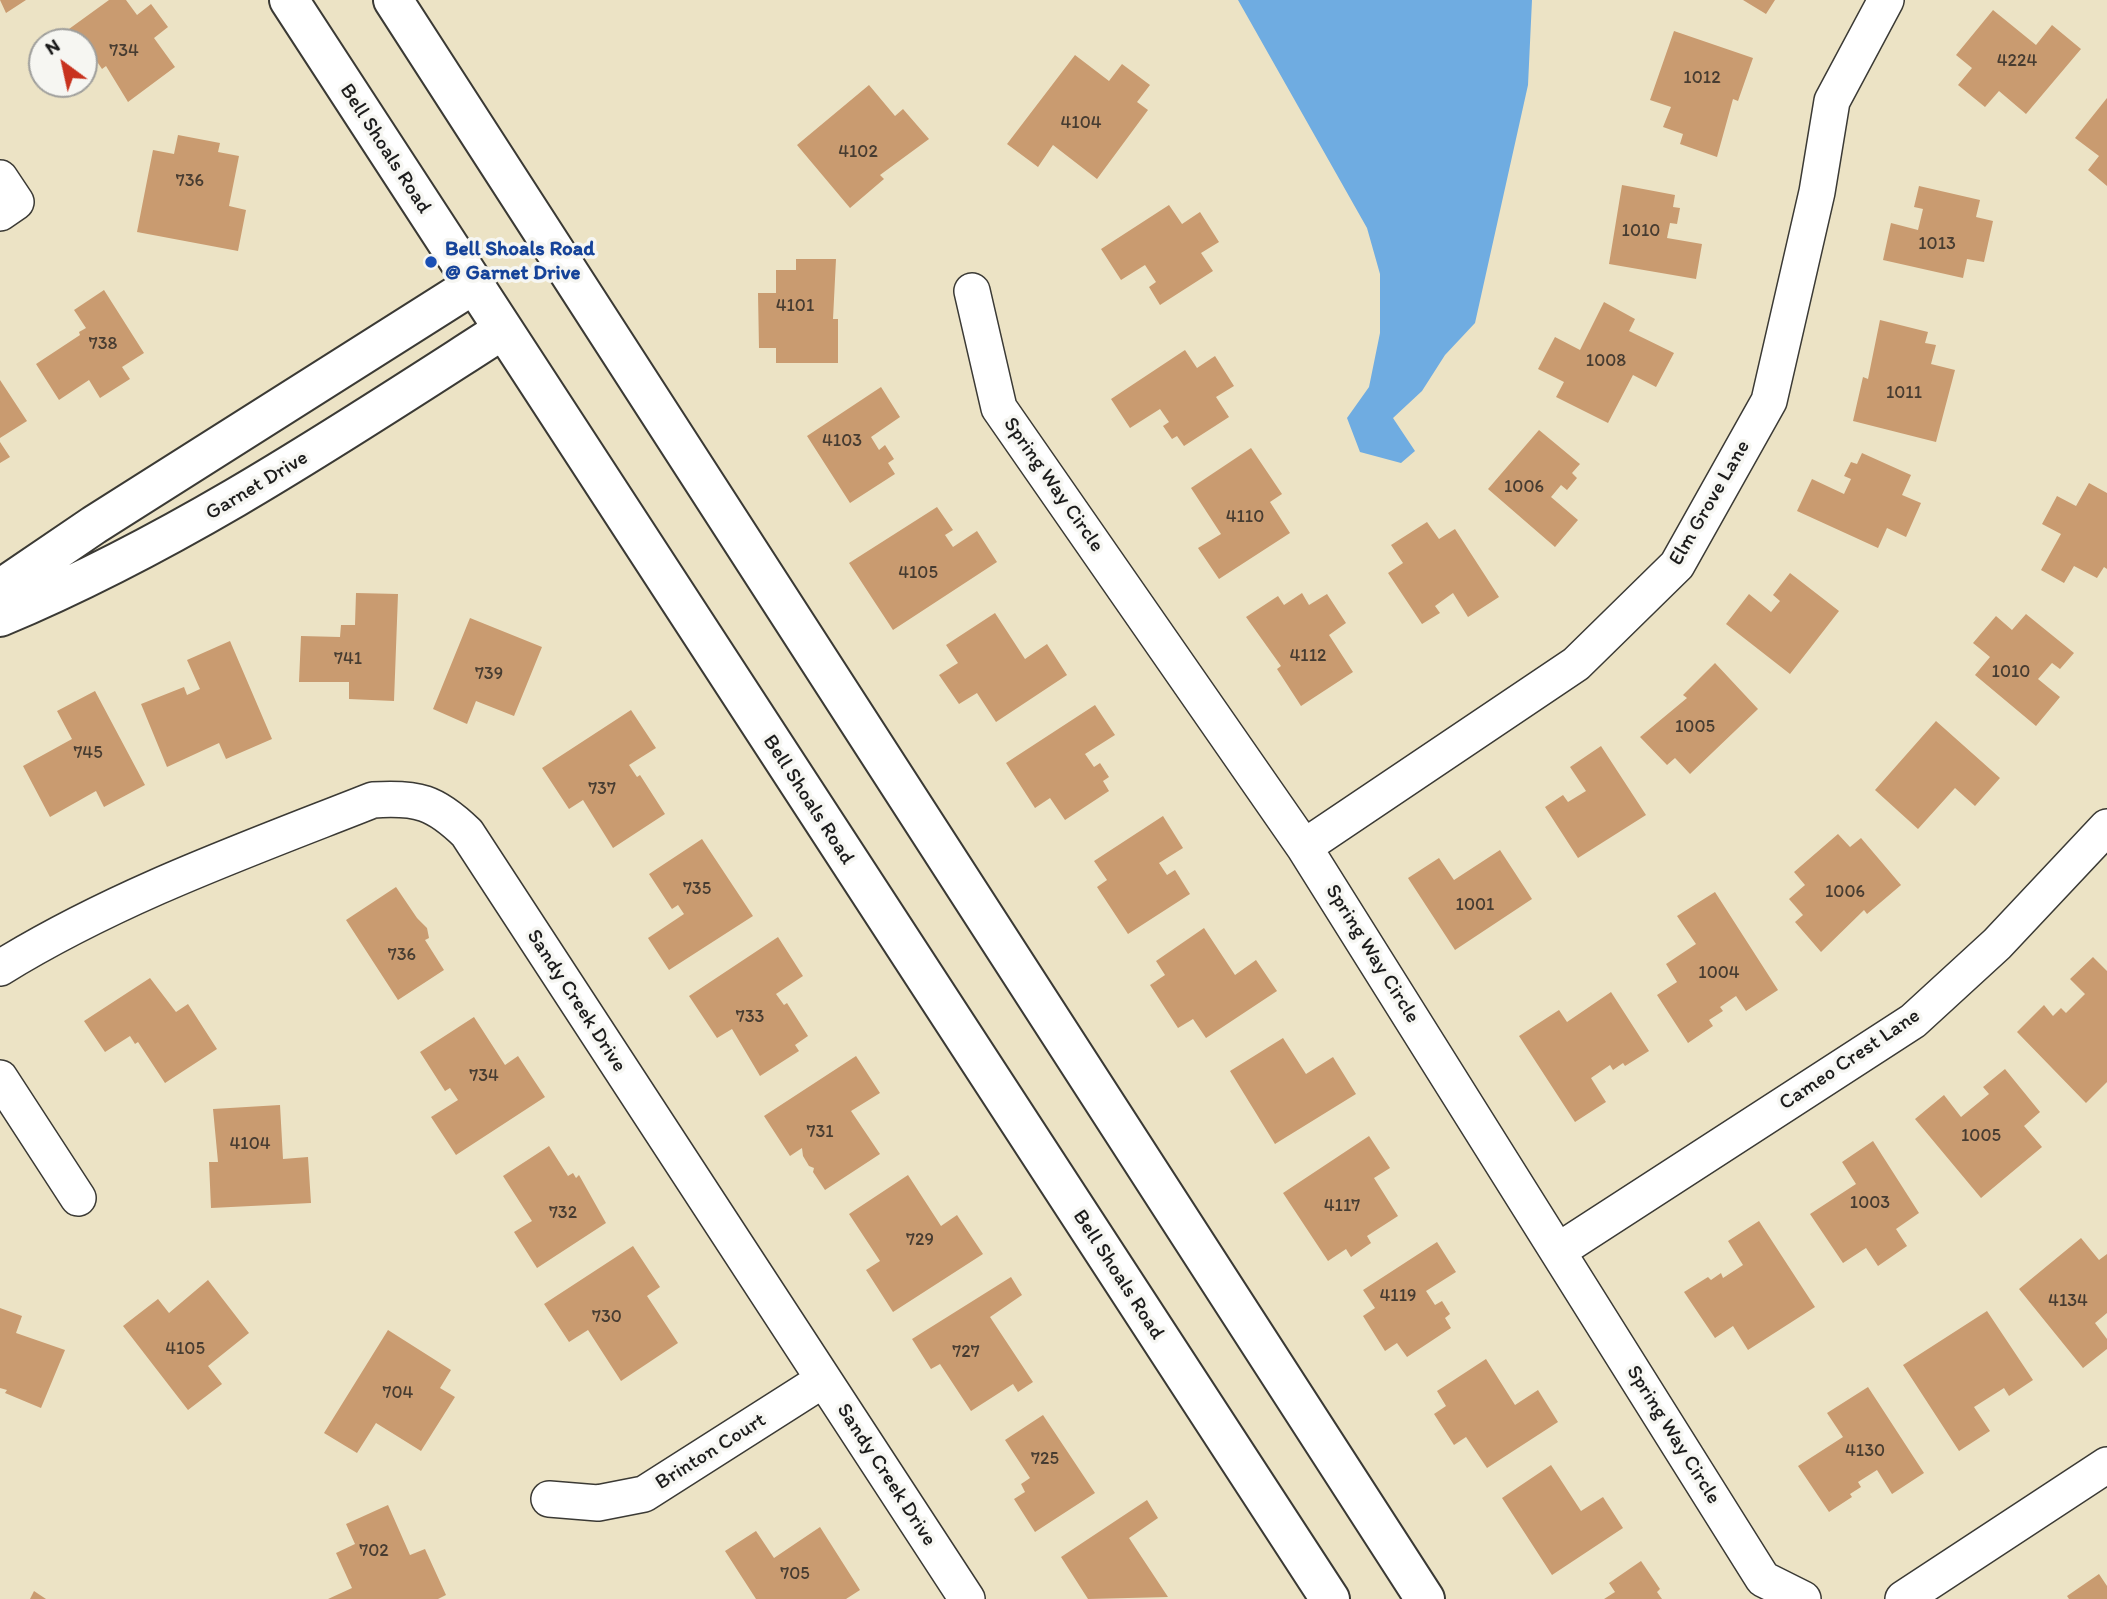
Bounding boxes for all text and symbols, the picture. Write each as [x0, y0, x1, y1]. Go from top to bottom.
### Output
north arrow [28, 28, 98, 98]
text: N [41, 34, 64, 60]
house number: 734 [109, 40, 139, 62]
house number: 4224 [1997, 50, 2037, 72]
house number: 1012 [1683, 67, 1721, 89]
street label: Bell Shoals Road [334, 79, 436, 219]
house number: 4104 [1060, 112, 1102, 134]
house number: 4102 [838, 141, 878, 163]
house number: 736 [176, 170, 204, 192]
house number: 1010 [1622, 220, 1660, 242]
house number: 1013 [1918, 233, 1956, 255]
place label: Bell Shoals Road @ Garnet Drive [445, 237, 595, 287]
marker: Bell Shoals Road @ Garnet Drive [423, 254, 439, 270]
house number: 4101 [776, 295, 814, 317]
house number: 738 [89, 333, 117, 355]
house number: 1008 [1586, 350, 1626, 372]
house number: 1011 [1886, 382, 1922, 404]
street label: Spring Way Circle [997, 413, 1109, 557]
house number: 4103 [822, 430, 862, 452]
street label: Elm Grove Lane [1664, 436, 1756, 570]
street label: Garnet Drive [201, 446, 313, 526]
house number: 1006 [1504, 476, 1544, 498]
house number: 4110 [1226, 506, 1264, 528]
house number: 4105 [898, 562, 938, 584]
house number: 4112 [1290, 645, 1326, 667]
house number: 741 [334, 648, 362, 670]
house number: 1010 [1992, 661, 2030, 683]
house number: 739 [475, 663, 503, 685]
house number: 1005 [1675, 716, 1715, 738]
street label: Bell Shoals Road [757, 730, 859, 870]
house number: 745 [73, 742, 103, 764]
house number: 737 [588, 778, 616, 800]
house number: 735 [683, 878, 711, 900]
street label: Spring Way Circle [1319, 880, 1425, 1028]
house number: 1006 [1825, 881, 1865, 903]
house number: 1001 [1456, 894, 1494, 916]
street label: Sandy Creek Drive [521, 925, 631, 1077]
house number: 736 [388, 944, 416, 966]
house number: 1004 [1698, 962, 1740, 984]
street label: Cameo Crest Lane [1775, 1004, 1925, 1116]
house number: 733 [736, 1006, 764, 1028]
house number: 734 [469, 1065, 499, 1087]
house number: 731 [806, 1121, 834, 1143]
house number: 1005 [1961, 1125, 2001, 1147]
house number: 4104 [229, 1133, 271, 1155]
house number: 1003 [1850, 1192, 1890, 1214]
house number: 4117 [1324, 1195, 1360, 1217]
house number: 732 [549, 1202, 577, 1224]
street label: Bell Shoals Road [1067, 1205, 1169, 1345]
house number: 729 [906, 1229, 934, 1251]
house number: 4119 [1380, 1285, 1416, 1307]
house number: 4134 [2048, 1290, 2088, 1312]
house number: 730 [592, 1306, 622, 1328]
house number: 4105 [165, 1338, 205, 1360]
house number: 727 [952, 1341, 980, 1363]
street label: Spring Way Circle [1620, 1361, 1726, 1509]
house number: 704 [383, 1382, 413, 1404]
street label: Sandy Creek Drive [831, 1399, 941, 1551]
street label: Brinton Court [651, 1408, 771, 1496]
house number: 4130 [1845, 1440, 1885, 1462]
house number: 725 [1031, 1448, 1059, 1470]
house number: 702 [359, 1540, 389, 1562]
house number: 705 [780, 1563, 810, 1585]

